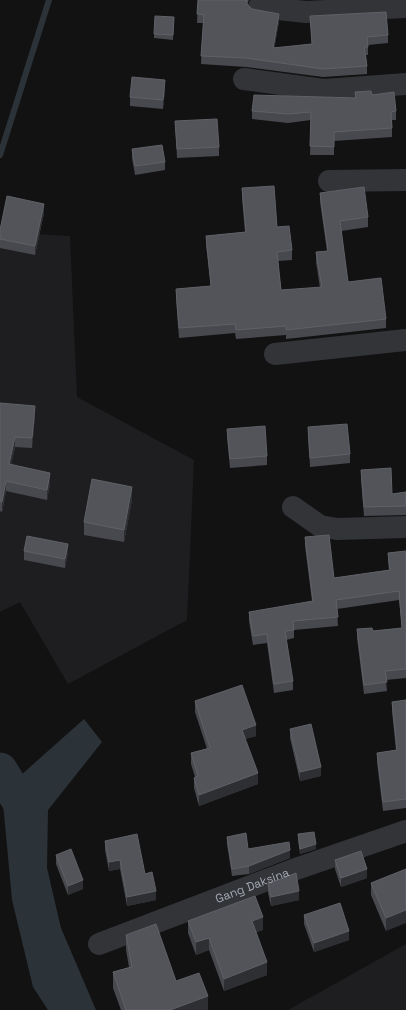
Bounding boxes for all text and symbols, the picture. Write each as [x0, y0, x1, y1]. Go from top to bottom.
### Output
street label: Gang Daksina [213, 864, 291, 907]

